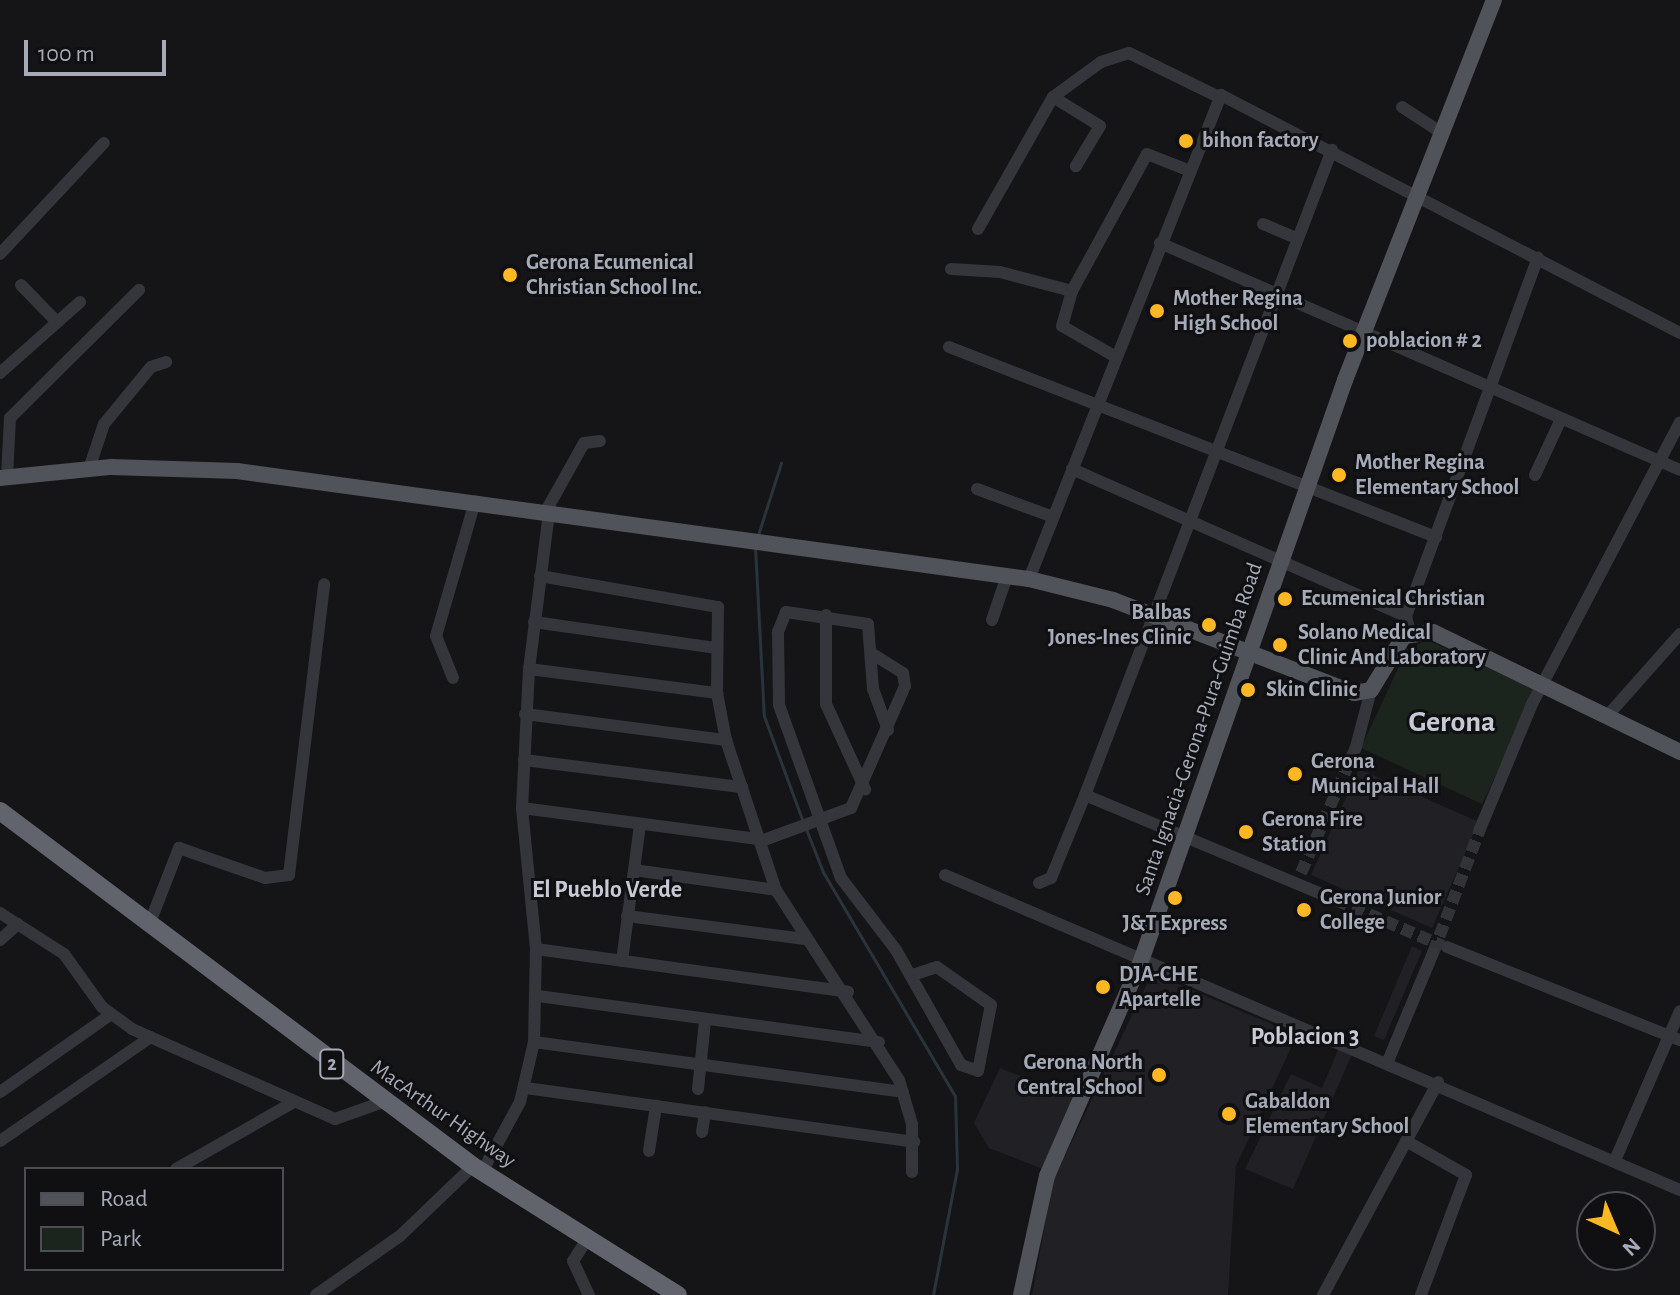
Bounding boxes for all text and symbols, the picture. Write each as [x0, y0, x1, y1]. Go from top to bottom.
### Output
scale bar [28, 24, 170, 74]
text: 100 m [38, 42, 95, 66]
place label: bihon factory [1202, 128, 1318, 154]
marker: bihon factory [1177, 132, 1195, 150]
place label: Gerona Ecumenical Christian School Inc. [526, 249, 702, 300]
marker: Gerona Ecumenical Christian School Inc. [501, 266, 519, 284]
place label: Mother Regina High School [1173, 285, 1303, 336]
marker: Mother Regina High School [1148, 302, 1166, 320]
place label: poblacion # 2 [1366, 328, 1482, 354]
marker: poblacion # 2 [1341, 332, 1359, 350]
place label: Mother Regina Elementary School [1355, 449, 1519, 500]
marker: Mother Regina Elementary School [1330, 466, 1348, 484]
street label: Santa Ignacia-Gerona-Pura-Guimba Road [1130, 559, 1268, 899]
place label: Ecumenical Christian [1301, 586, 1485, 612]
marker: Ecumenical Christian [1276, 590, 1294, 608]
place label: Balbas Jones-Ines Clinic [1048, 599, 1191, 650]
marker: Balbas Jones-Ines Clinic [1198, 614, 1220, 636]
place label: Solano Medical Clinic And Laboratory [1298, 619, 1486, 670]
marker: Solano Medical Clinic And Laboratory [1269, 634, 1291, 656]
place label: Skin Clinic [1266, 677, 1357, 703]
marker: Skin Clinic [1237, 679, 1259, 701]
district label: Gerona [1409, 704, 1495, 740]
place label: Gerona Municipal Hall [1311, 748, 1439, 800]
marker: Gerona Municipal Hall [1286, 765, 1304, 783]
place label: Gerona Fire Station [1262, 806, 1363, 858]
marker: Gerona Fire Station [1237, 823, 1255, 841]
district label: El Pueblo Verde [532, 877, 682, 905]
place label: Gerona Junior College [1320, 884, 1441, 936]
marker: J&T Express [1166, 889, 1184, 907]
marker: Gerona Junior College [1295, 901, 1313, 919]
place label: J&T Express [1123, 911, 1227, 937]
place label: DJA-CHE Apartelle [1119, 961, 1201, 1012]
marker: DJA-CHE Apartelle [1094, 978, 1112, 996]
district label: Poblacion 3 [1251, 1024, 1359, 1052]
road number: 2 [318, 1048, 346, 1080]
place label: Gerona North Central School [1017, 1049, 1143, 1100]
street label: MacArthur Highway [365, 1054, 521, 1174]
marker: Gerona North Central School [1150, 1066, 1168, 1084]
place label: Gabaldon Elementary School [1245, 1088, 1409, 1140]
marker: Gabaldon Elementary School [1220, 1105, 1238, 1123]
legend [24, 1167, 284, 1271]
text: Road [100, 1187, 148, 1211]
north arrow [1576, 1191, 1656, 1271]
text: Park [100, 1227, 141, 1251]
text: N [1618, 1234, 1644, 1260]

